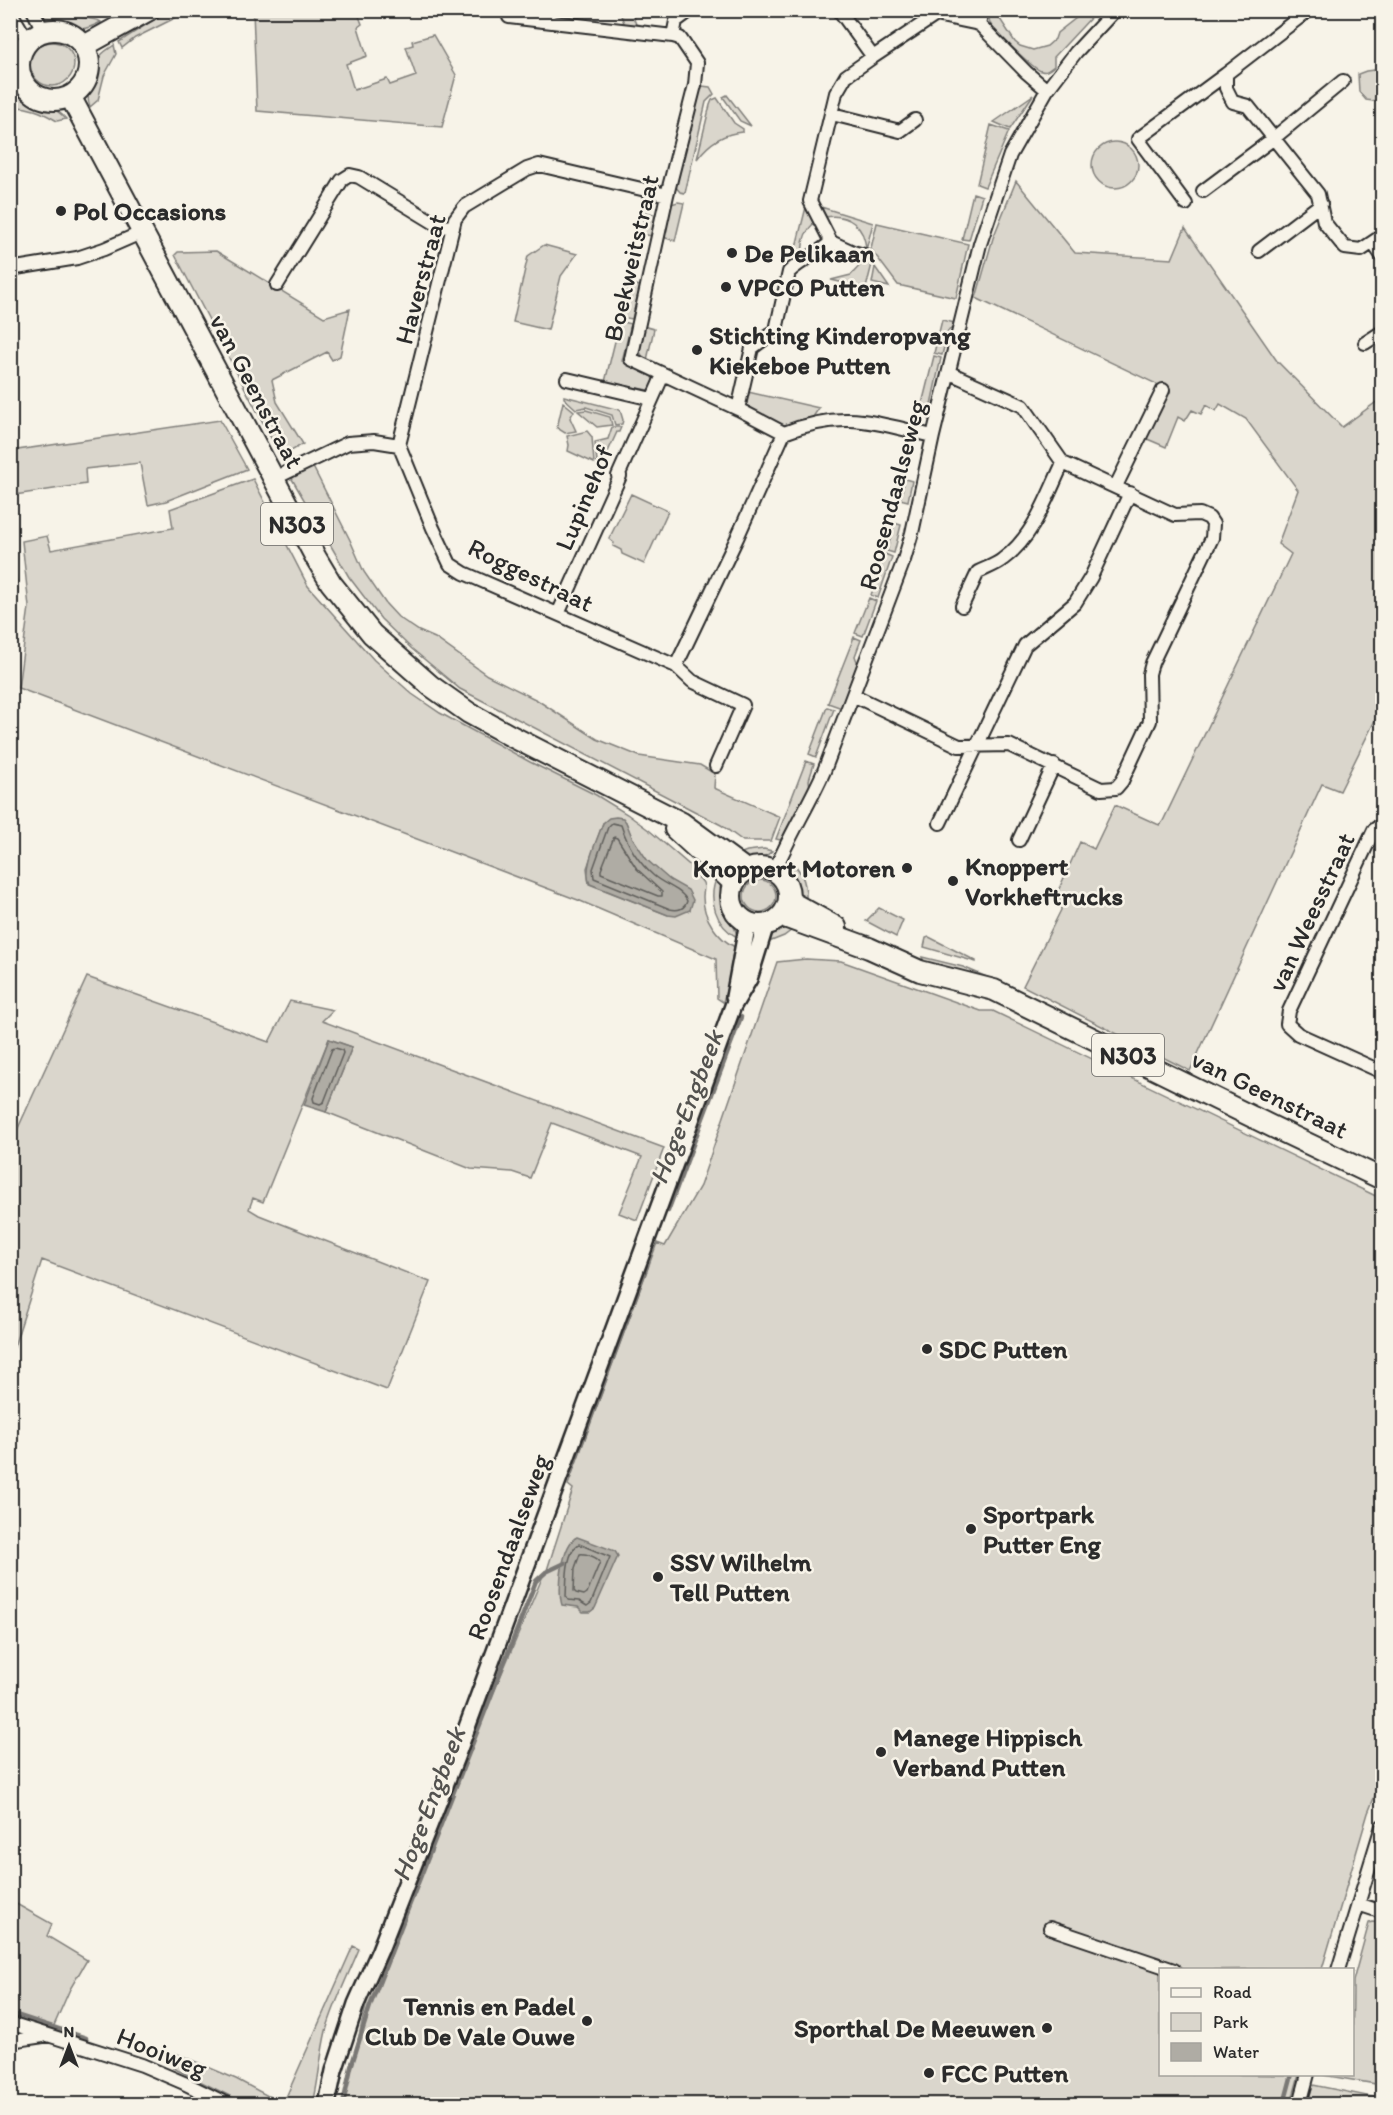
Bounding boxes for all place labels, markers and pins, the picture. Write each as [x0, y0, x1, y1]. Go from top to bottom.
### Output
place label: Pol Occasions [73, 195, 227, 227]
marker: Pol Occasions [54, 204, 68, 218]
place label: De Pelikaan [744, 237, 875, 269]
marker: De Pelikaan [725, 246, 739, 260]
place label: VPCO Putten [738, 271, 885, 303]
marker: VPCO Putten [719, 280, 733, 294]
place label: Stichting Kinderopvang Kiekeboe Putten [709, 319, 971, 381]
marker: Stichting Kinderopvang Kiekeboe Putten [690, 343, 704, 357]
place label: Knoppert Vorkheftrucks [965, 850, 1123, 912]
place label: Knoppert Motoren [693, 852, 895, 884]
marker: Knoppert Motoren [900, 861, 914, 875]
marker: Knoppert Vorkheftrucks [946, 874, 960, 888]
place label: SDC Putten [939, 1333, 1068, 1365]
marker: SDC Putten [920, 1342, 934, 1356]
place label: Sportpark Putter Eng [983, 1498, 1101, 1560]
marker: Sportpark Putter Eng [964, 1522, 978, 1536]
place label: SSV Wilhelm Tell Putten [669, 1546, 812, 1608]
marker: SSV Wilhelm Tell Putten [651, 1570, 665, 1584]
place label: Manege Hippisch Verband Putten [893, 1721, 1083, 1783]
marker: Manege Hippisch Verband Putten [874, 1745, 888, 1759]
place label: Tennis en Padel Club De Vale Ouwe [365, 1990, 576, 2052]
place label: Sporthal De Meeuwen [794, 2012, 1035, 2044]
marker: Tennis en Padel Club De Vale Ouwe [580, 2014, 594, 2028]
marker: Sporthal De Meeuwen [1040, 2021, 1054, 2035]
place label: FCC Putten [941, 2057, 1069, 2089]
marker: FCC Putten [922, 2066, 936, 2080]

